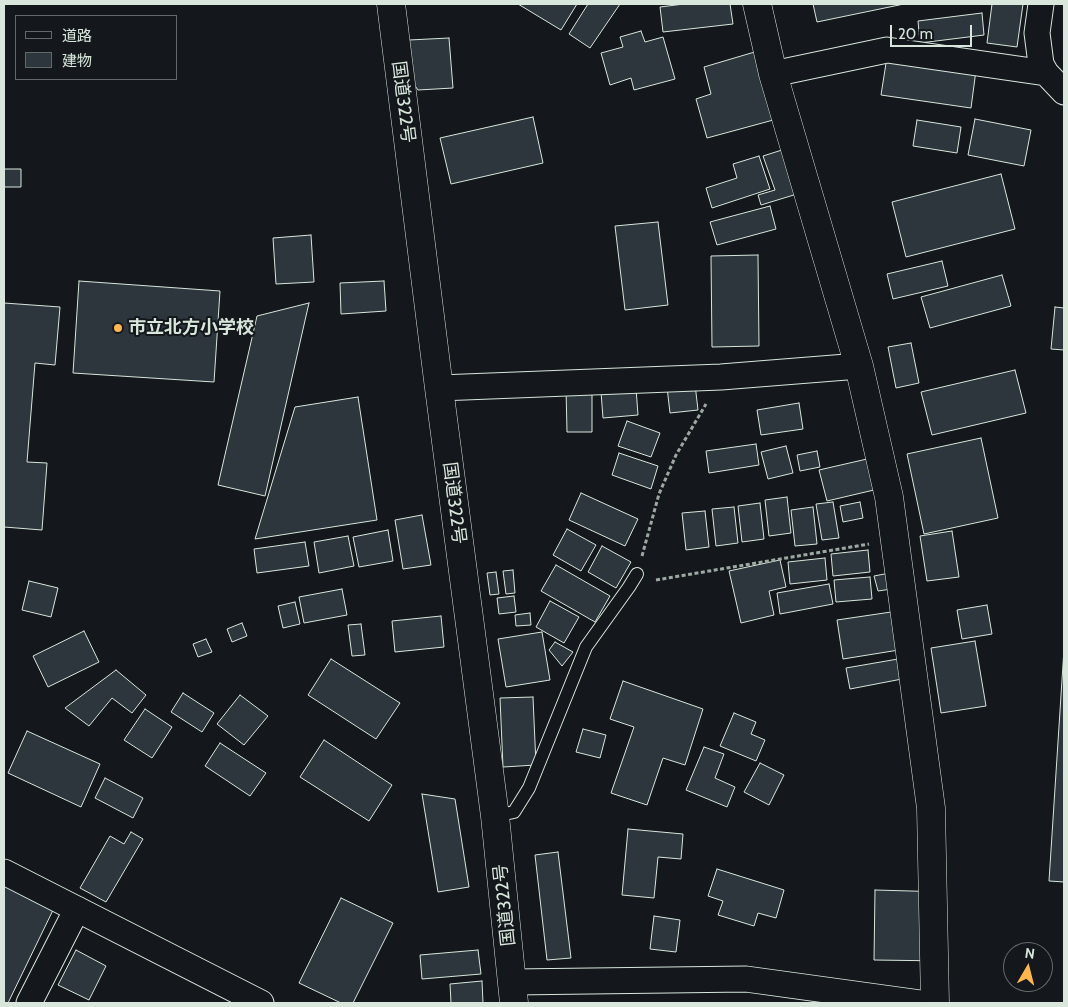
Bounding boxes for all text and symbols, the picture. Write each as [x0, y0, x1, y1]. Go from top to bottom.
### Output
legend [15, 15, 178, 80]
scale bar [893, 15, 976, 47]
text: 20 m [898, 25, 933, 43]
text: 道路 [62, 27, 92, 45]
text: 建物 [62, 52, 92, 70]
street label: 国道322号 [387, 60, 419, 144]
place label: 市立北方小学校 [128, 317, 254, 339]
marker: 市立北方小学校 [112, 322, 124, 334]
street label: 国道322号 [438, 461, 470, 545]
street label: 国道322号 [490, 863, 520, 947]
north arrow [1003, 942, 1053, 992]
text: N [1024, 944, 1036, 963]

